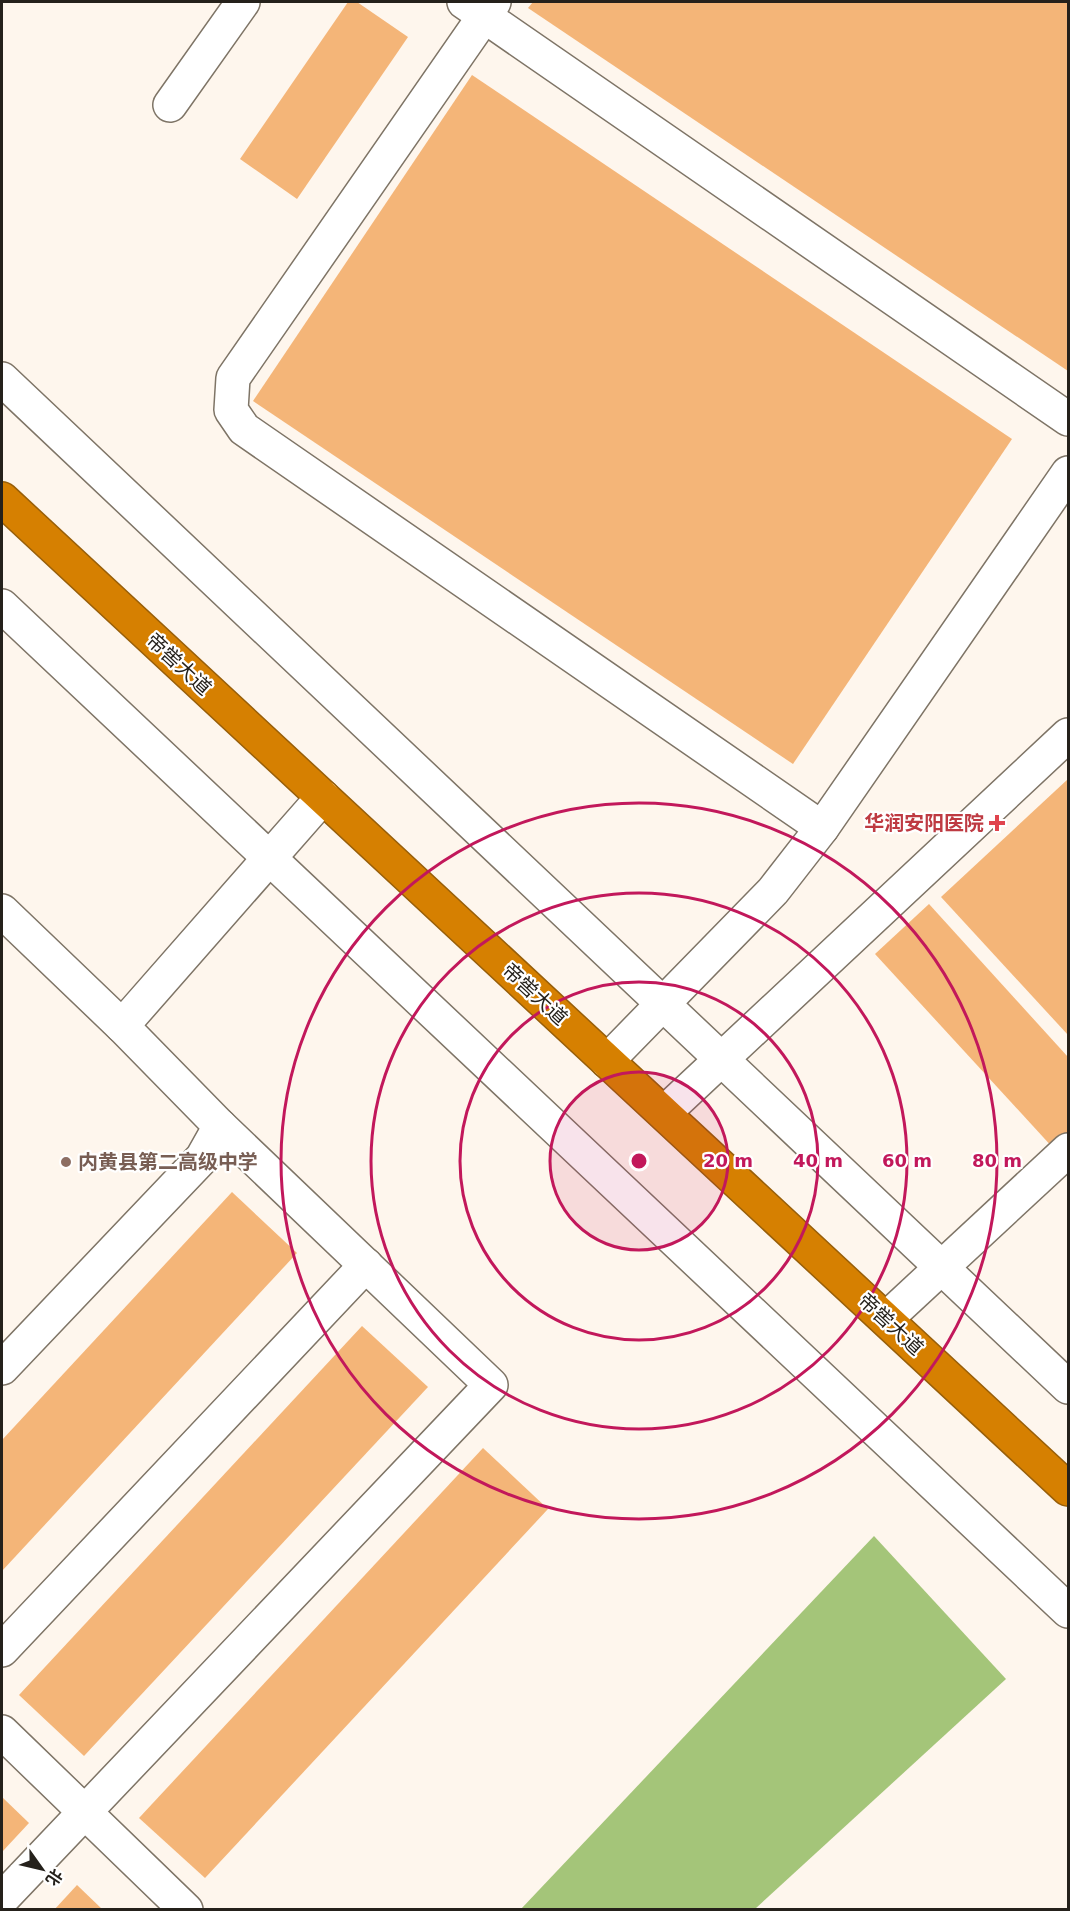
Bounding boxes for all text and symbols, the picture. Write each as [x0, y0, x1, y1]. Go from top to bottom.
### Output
street label: 帝喾大道 [142, 628, 216, 700]
place label: 华润安阳医院 [864, 811, 984, 835]
marker: 华润安阳医院 [988, 814, 1006, 832]
street label: 帝喾大道 [498, 958, 572, 1030]
place label: 内黄县第二高级中学 [78, 1150, 258, 1174]
text: 20 m [703, 1150, 753, 1171]
text: 40 m [793, 1150, 843, 1171]
text: 60 m [882, 1150, 932, 1171]
text: 80 m [972, 1150, 1022, 1171]
centre of rings [629, 1151, 649, 1171]
marker: 内黄县第二高级中学 [59, 1155, 73, 1169]
street label: 帝喾大道 [854, 1288, 928, 1360]
north arrow [12, 1839, 72, 1899]
text: 北 [42, 1865, 66, 1889]

